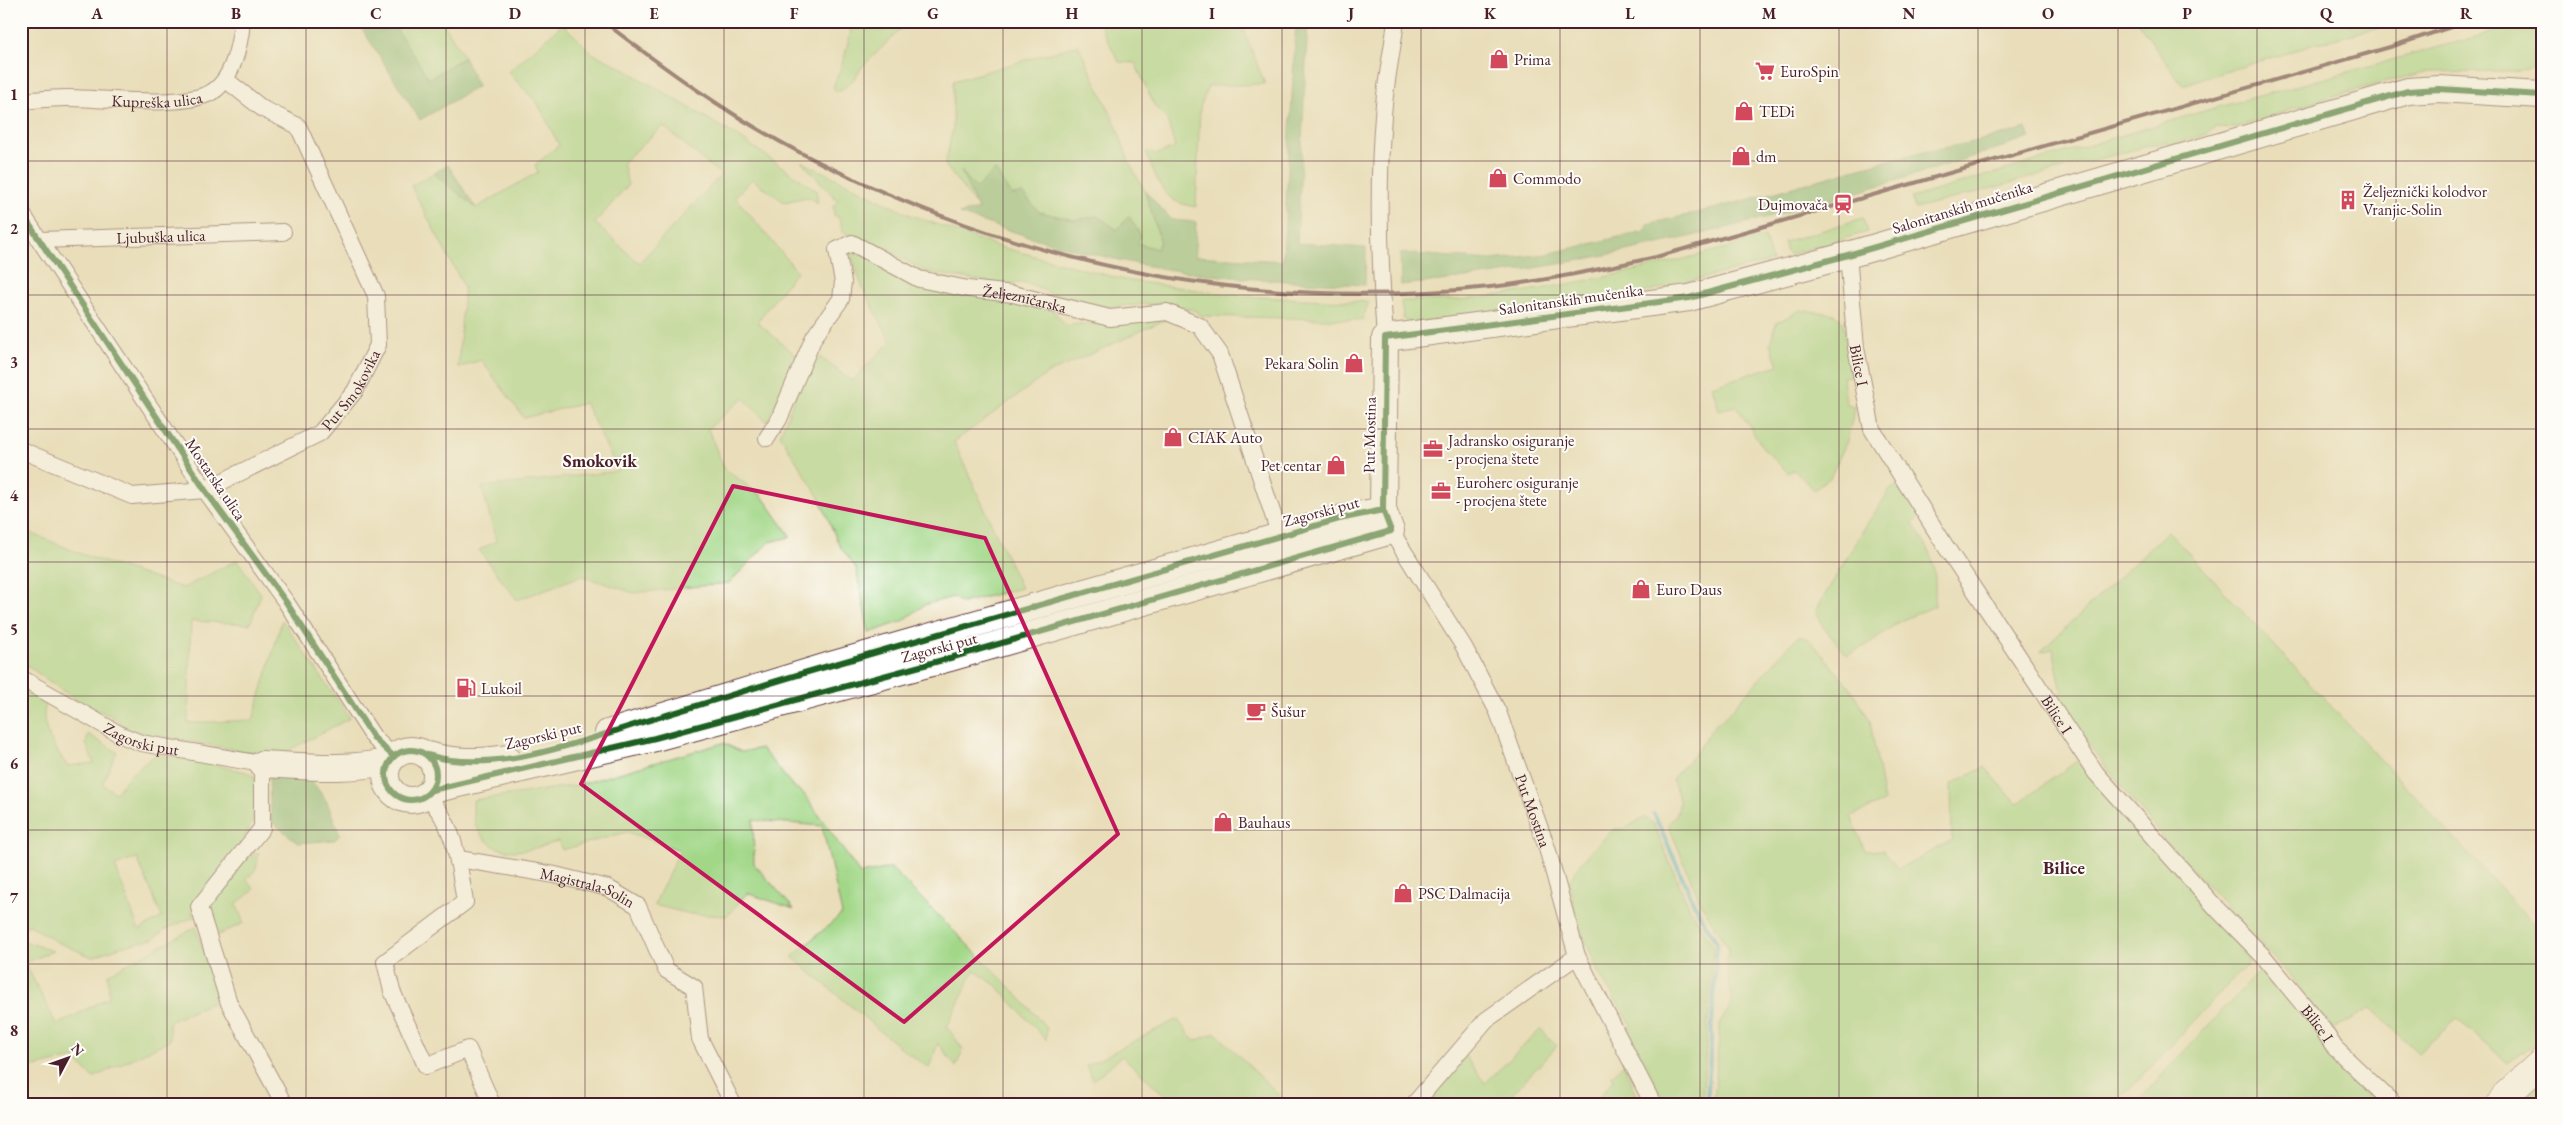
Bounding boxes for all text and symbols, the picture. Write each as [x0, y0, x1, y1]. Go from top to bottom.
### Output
text: A [90, 3, 103, 24]
text: B [231, 3, 241, 24]
text: C [370, 3, 382, 24]
text: D [509, 3, 521, 24]
text: E [649, 3, 659, 24]
text: F [790, 3, 799, 24]
text: G [927, 3, 939, 24]
text: H [1066, 3, 1079, 24]
text: I [1209, 3, 1215, 24]
text: J [1346, 3, 1354, 24]
text: K [1484, 3, 1497, 24]
text: L [1625, 3, 1635, 24]
text: M [1762, 3, 1777, 24]
text: N [1903, 3, 1916, 24]
text: O [2042, 3, 2054, 24]
text: P [2182, 3, 2192, 24]
text: Q [2320, 3, 2335, 24]
text: R [2460, 3, 2473, 24]
shop icon: Prima [1488, 48, 1510, 70]
place label: Prima [1514, 49, 1552, 70]
supermarket icon: EuroSpin [1754, 60, 1776, 82]
place label: EuroSpin [1780, 61, 1839, 82]
text: 1 [10, 84, 18, 105]
street label: Kupreška ulica [111, 86, 205, 112]
shop icon: TEDi [1733, 100, 1755, 122]
place label: TEDi [1759, 101, 1795, 122]
shop icon: dm [1730, 145, 1752, 167]
place label: dm [1756, 146, 1777, 167]
shop icon: Commodo [1487, 167, 1509, 189]
place label: Commodo [1513, 168, 1581, 189]
street label: Salonitanskih mučenika [1890, 176, 2035, 239]
place label: Željeznički kolodvor Vranjic-Solin [2363, 181, 2488, 220]
building icon: Željeznički kolodvor Vranjic-Solin [2337, 189, 2359, 211]
station icon: Dujmovača [1832, 193, 1854, 215]
place label: Dujmovača [1758, 194, 1829, 215]
text: 2 [10, 218, 19, 239]
street label: Ljubuška ulica [116, 225, 207, 248]
street label: Salonitanskih mučenika [1498, 279, 1645, 320]
street label: Željezničarska [982, 281, 1069, 318]
street label: Bilice I [1845, 343, 1873, 389]
street label: Put Smokovika [317, 346, 385, 435]
text: 3 [10, 352, 18, 373]
shop icon: Pekara Solin [1343, 352, 1365, 374]
place label: Pekara Solin [1265, 353, 1340, 374]
street label: Put Mostina [1358, 396, 1381, 473]
shop icon: CIAK Auto [1162, 426, 1184, 448]
place label: CIAK Auto [1188, 427, 1262, 448]
place label: Jadransko osiguranje - procjena štete [1446, 430, 1574, 469]
street label: Mostarska ulica [180, 434, 251, 525]
office icon: Jadransko osiguranje - procjena štete [1422, 438, 1444, 460]
district label: Smokovik [563, 449, 638, 472]
shop icon: Pet centar [1325, 454, 1347, 476]
place label: Pet centar [1261, 455, 1322, 476]
place label: Euroherc osiguranje - procjena štete [1456, 472, 1578, 511]
office icon: Euroherc osiguranje - procjena štete [1430, 480, 1452, 502]
text: 4 [10, 485, 19, 506]
street label: Zagorski put [1281, 491, 1361, 532]
shop icon: Euro Daus [1630, 578, 1652, 600]
place label: Euro Daus [1656, 579, 1722, 600]
text: 5 [10, 619, 18, 640]
street label: Zagorski put [899, 627, 979, 668]
fuel station icon: Lukoil [455, 677, 477, 699]
place label: Lukoil [481, 678, 522, 699]
street label: Bilice I [2036, 691, 2077, 738]
cafe icon: Šušur [1245, 700, 1267, 722]
place label: Šušur [1271, 701, 1306, 722]
street label: Zagorski put [100, 717, 180, 760]
street label: Zagorski put [503, 717, 583, 754]
text: 6 [10, 753, 19, 774]
street label: Put Mostina [1510, 771, 1556, 851]
shop icon: Bauhaus [1212, 811, 1234, 833]
place label: Bauhaus [1238, 812, 1290, 833]
district label: Bilice [2043, 856, 2085, 879]
street label: Magistrala-Solin [538, 863, 639, 913]
shop icon: PSC Dalmacija [1392, 882, 1414, 904]
place label: PSC Dalmacija [1418, 883, 1511, 904]
text: 7 [10, 887, 19, 908]
street label: Bilice I [2296, 1000, 2339, 1047]
text: 8 [10, 1020, 18, 1041]
north arrow [42, 1032, 92, 1082]
text: N [67, 1039, 89, 1060]

